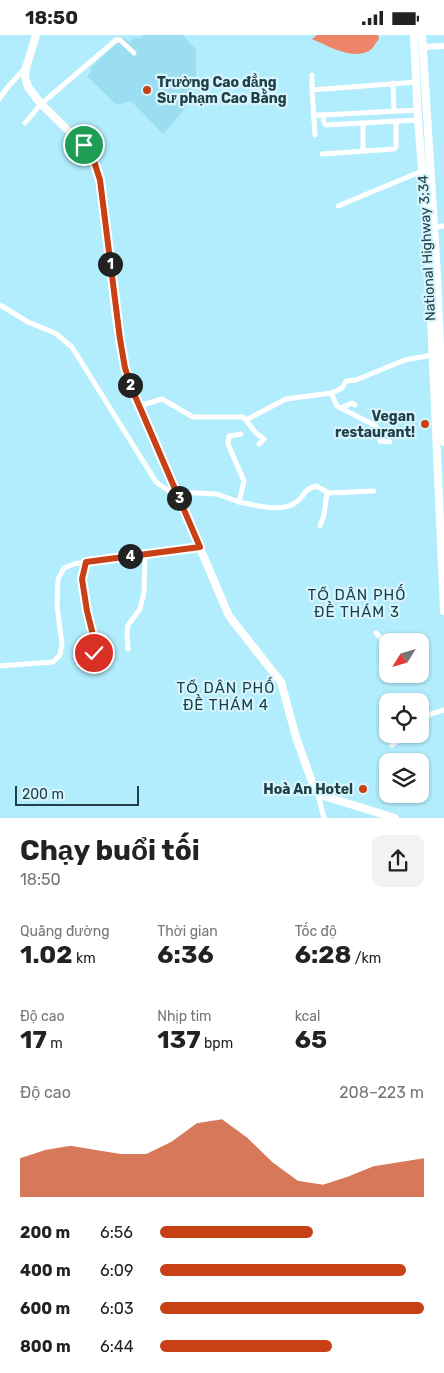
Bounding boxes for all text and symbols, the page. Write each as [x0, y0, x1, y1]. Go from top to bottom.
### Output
text: 18:50 [25, 6, 78, 29]
place label: Trường Cao đẳng Sư phạm Cao Bằng [157, 73, 287, 107]
marker: Trường Cao đẳng Sư phạm Cao Bằng [141, 84, 153, 96]
pin [63, 124, 105, 166]
icon: arrive [70, 131, 98, 159]
street label: National Highway 3;34 [415, 174, 439, 321]
pin: 1 [98, 251, 122, 277]
text: 1 [107, 256, 114, 273]
pin: 2 [118, 373, 142, 397]
text: 2 [126, 377, 135, 394]
place label: Vegan restaurant! [335, 408, 415, 441]
marker: Vegan restaurant! [419, 418, 431, 430]
pin: 3 [166, 485, 192, 511]
text: 3 [175, 490, 184, 507]
pin: 4 [118, 543, 142, 569]
text: 4 [126, 548, 135, 565]
district label: TỔ DÂN PHỐ ĐỀ THÁM 3 [308, 584, 406, 621]
pin [73, 632, 115, 674]
north arrow [379, 633, 429, 683]
map controls [379, 633, 429, 803]
icon: check [80, 639, 108, 667]
district label: TỔ DÂN PHỐ ĐỀ THÁM 4 [177, 677, 275, 714]
button: locate [379, 693, 429, 743]
button: layers [379, 753, 429, 803]
place label: Hoà An Hotel [263, 781, 353, 798]
scale bar [15, 783, 139, 806]
marker: Hoà An Hotel [357, 783, 369, 795]
text: 200 m [22, 786, 64, 803]
text: Chạy buổi tối [20, 834, 200, 867]
button: share [372, 835, 424, 887]
text: 18:50 [20, 870, 61, 889]
text: Quãng đường [20, 923, 110, 940]
text: Thời gian [157, 923, 218, 940]
text: Tốc độ [295, 923, 337, 940]
text: 1.02 [20, 940, 73, 969]
text: 6:36 [157, 940, 214, 969]
text: 6:28 [295, 940, 351, 969]
text: km [73, 950, 96, 967]
text: /km [351, 950, 381, 967]
text: Độ cao [20, 1008, 64, 1025]
text: Nhịp tim [157, 1008, 211, 1025]
text: kcal [295, 1008, 320, 1025]
text: 17 [20, 1025, 47, 1054]
text: 137 [157, 1025, 201, 1054]
text: 65 [295, 1025, 327, 1054]
text: m [47, 1035, 63, 1052]
text: bpm [201, 1035, 233, 1052]
text: Độ cao [20, 1083, 71, 1102]
text: 208–223 m [339, 1083, 424, 1102]
text: 200 m [20, 1223, 70, 1242]
text: 6:56 [100, 1223, 133, 1242]
text: 400 m [20, 1261, 71, 1280]
text: 6:09 [100, 1261, 133, 1280]
text: 600 m [20, 1299, 70, 1318]
text: 6:03 [100, 1299, 134, 1318]
text: 800 m [20, 1337, 71, 1356]
text: 6:44 [100, 1337, 134, 1356]

